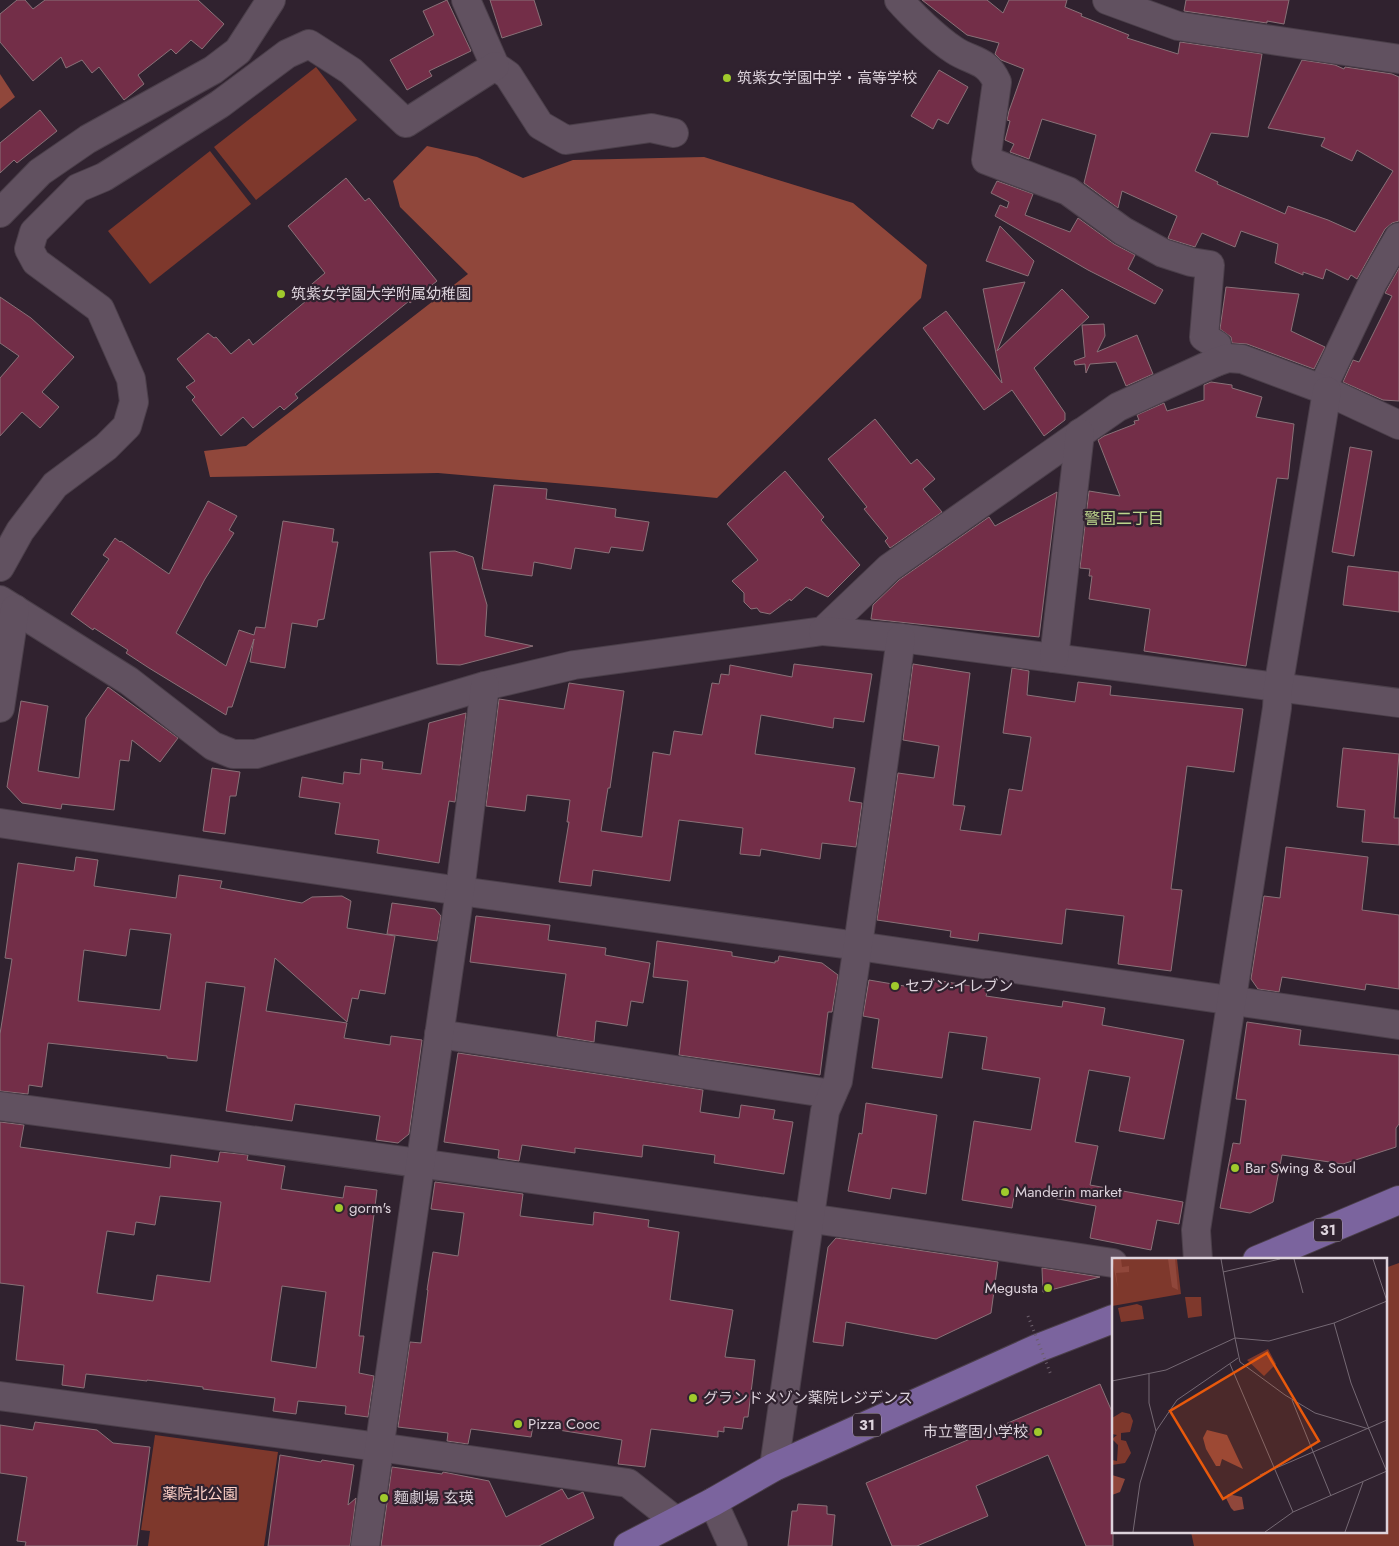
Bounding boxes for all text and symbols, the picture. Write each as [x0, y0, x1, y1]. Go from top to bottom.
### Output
place label: 筑紫女学園中学・高等学校 [737, 67, 917, 89]
marker: 筑紫女学園中学・高等学校 [721, 72, 733, 84]
place label: 筑紫女学園大学附属幼稚園 [291, 283, 471, 305]
marker: 筑紫女学園大学附属幼稚園 [275, 288, 287, 300]
district label: 警固二丁目 [1084, 507, 1164, 530]
place label: セブン-イレブン [905, 975, 1013, 997]
marker: セブン-イレブン [889, 980, 901, 992]
place label: Bar Swing & Soul [1245, 1157, 1356, 1179]
marker: Bar Swing & Soul [1229, 1162, 1241, 1174]
place label: Manderin market [1015, 1181, 1122, 1203]
marker: Manderin market [999, 1186, 1011, 1198]
place label: gorm's [349, 1197, 391, 1219]
marker: gorm's [333, 1202, 345, 1214]
road number: 31 [1314, 1218, 1342, 1242]
inset map [1112, 1258, 1386, 1534]
place label: Megusta [985, 1277, 1038, 1299]
marker: Megusta [1042, 1282, 1054, 1294]
place label: グランドメゾン薬院レジデンス [703, 1387, 913, 1409]
marker: グランドメゾン薬院レジデンス [687, 1392, 699, 1404]
place label: Pizza Cooc [528, 1413, 600, 1435]
road number: 31 [853, 1414, 881, 1436]
marker: Pizza Cooc [512, 1418, 524, 1430]
place label: 市立警固小学校 [923, 1421, 1028, 1443]
marker: 市立警固小学校 [1032, 1426, 1044, 1438]
park label: 薬院北公園 [162, 1483, 238, 1505]
place label: 麵劇場 玄瑛 [394, 1487, 474, 1509]
marker: 麵劇場 玄瑛 [378, 1492, 390, 1504]

